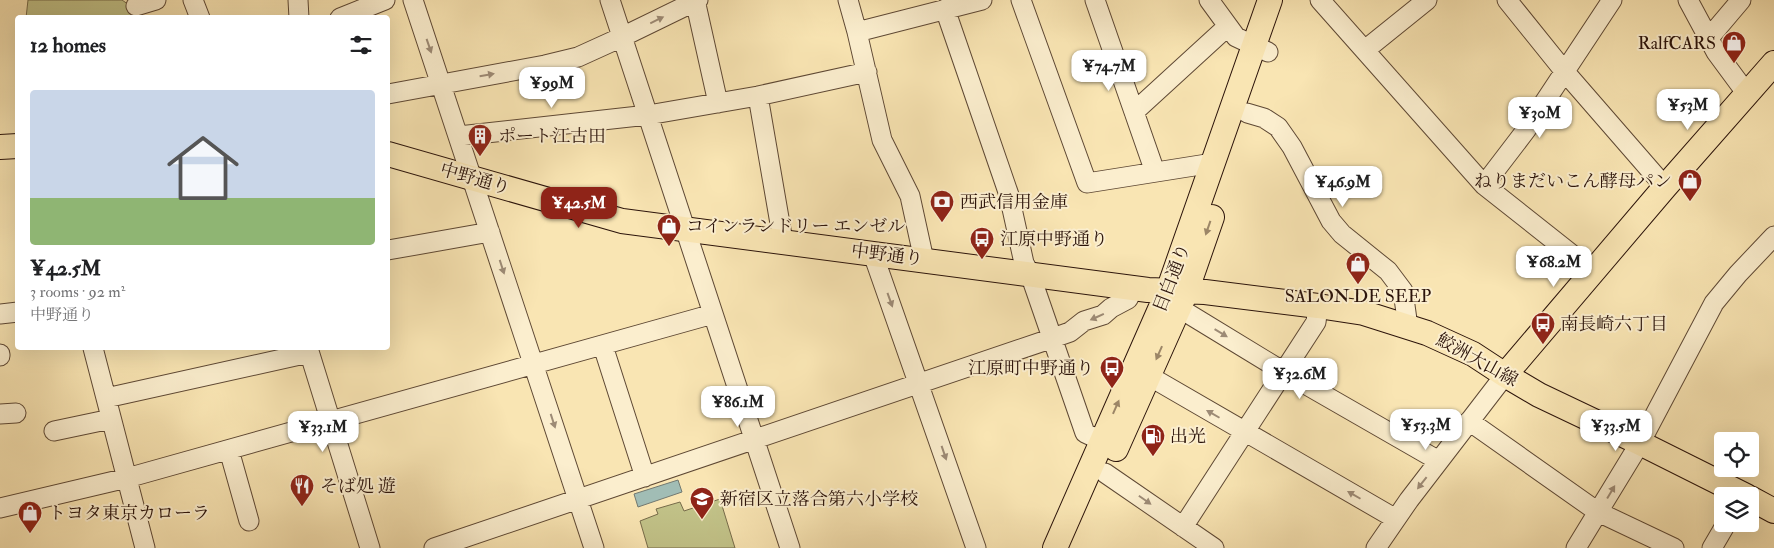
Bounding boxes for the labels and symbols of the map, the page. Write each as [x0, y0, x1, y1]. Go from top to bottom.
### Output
one-way arrow [650, 16, 664, 24]
shop icon: RalfCARS [1721, 30, 1747, 64]
place label: RalfCARS [1638, 32, 1716, 55]
one-way arrow [425, 39, 433, 54]
pin: ¥74.7M [1068, 49, 1150, 92]
pin: ¥99M [522, 66, 582, 109]
one-way arrow [479, 71, 495, 79]
pin: ¥53M [1658, 88, 1718, 131]
pin: ¥30M [1510, 96, 1570, 139]
building icon: ポート江古田 [467, 123, 493, 157]
place label: ポート江古田 [498, 125, 606, 148]
street label: 中野通り [437, 158, 513, 200]
pin: ¥46.9M [1302, 166, 1384, 208]
shop icon: ねりまだいこん酵母パン [1677, 168, 1703, 202]
place label: ねりまだいこん酵母パン [1474, 170, 1672, 193]
pin: ¥42.5M [538, 186, 620, 229]
bank icon: 西武信用金庫 [929, 189, 955, 223]
place label: 西武信用金庫 [960, 191, 1068, 214]
shop icon: コインランドリー エンゼル [656, 213, 682, 247]
place label: コインランドリー エンゼル [686, 215, 905, 238]
one-way arrow [1204, 221, 1212, 236]
bus stop icon: 江原中野通り [969, 226, 995, 260]
place label: 江原中野通り [1000, 228, 1108, 251]
street label: 中野通り [850, 239, 924, 271]
street label: 目白通り [1148, 240, 1196, 316]
pin: ¥68.2M [1513, 246, 1595, 288]
shop icon: SALON DE SEEP [1345, 251, 1371, 285]
one-way arrow [498, 260, 506, 275]
place label: SALON DE SEEP [1285, 285, 1432, 308]
one-way arrow [886, 293, 894, 308]
bus stop icon: 南長崎六丁目 [1530, 311, 1556, 345]
one-way arrow [1090, 313, 1104, 321]
place label: 南長崎六丁目 [1560, 313, 1668, 336]
one-way arrow [1214, 328, 1227, 338]
street label: 鮫洲大山線 [1432, 328, 1522, 392]
one-way arrow [1155, 346, 1163, 360]
bus stop icon: 江原町中野通り [1099, 355, 1125, 389]
place label: 江原町中野通り [968, 357, 1094, 380]
pin: ¥32.6M [1259, 358, 1341, 400]
pin: ¥86.1M [697, 386, 779, 428]
one-way arrow [1113, 400, 1121, 414]
pin: ¥53.3M [1385, 408, 1467, 451]
one-way arrow [1207, 409, 1220, 418]
pin: ¥33.1M [282, 410, 364, 453]
pin: ¥33.5M [1575, 410, 1657, 452]
one-way arrow [550, 414, 557, 429]
fuel station icon: 出光 [1140, 423, 1166, 457]
place label: 出光 [1170, 425, 1206, 448]
one-way arrow [941, 446, 948, 461]
restaurant icon: そば処 遊 [289, 473, 315, 507]
place label: そば処 遊 [320, 475, 396, 498]
one-way arrow [1416, 477, 1427, 490]
one-way arrow [1606, 485, 1615, 498]
school or university icon: 新宿区立落合第六小学校 [689, 486, 715, 520]
place label: 新宿区立落合第六小学校 [720, 488, 918, 511]
one-way arrow [1347, 490, 1361, 499]
one-way arrow [1138, 495, 1152, 505]
shop icon: トヨタ東京カローラ [17, 500, 43, 534]
place label: トヨタ東京カローラ [48, 502, 210, 525]

